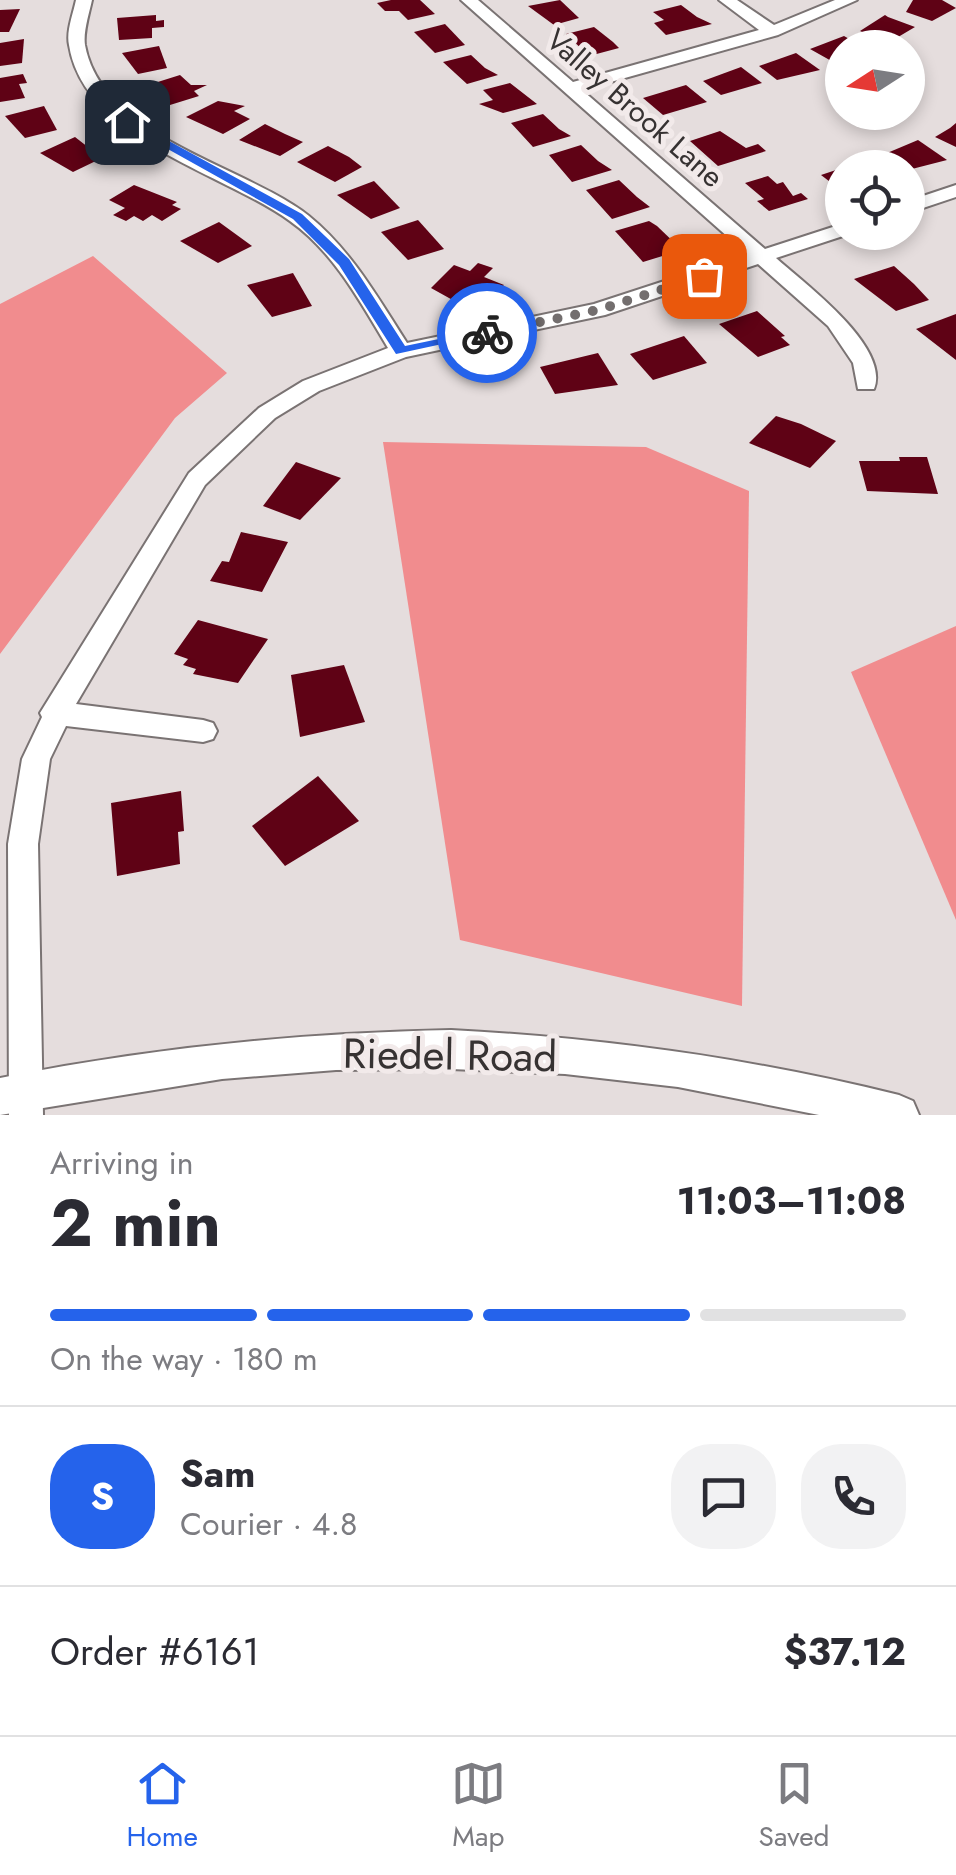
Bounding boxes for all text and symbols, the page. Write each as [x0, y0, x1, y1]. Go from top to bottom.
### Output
street label: Valley Brook Lane [537, 19, 733, 197]
north arrow [825, 30, 925, 130]
map controls [825, 30, 925, 250]
pin [85, 80, 170, 165]
icon: home [100, 95, 155, 150]
button: locate [825, 150, 925, 250]
pin [662, 234, 747, 319]
icon: bag [677, 249, 732, 304]
courier [437, 283, 537, 383]
icon: bike [460, 306, 515, 361]
street label: Riedel Road [342, 1023, 558, 1087]
text: Arriving in [50, 1140, 194, 1186]
text: 11:03–11:08 [677, 1173, 906, 1228]
text: 2 min [50, 1176, 221, 1270]
text: On the way · 180 m [50, 1336, 318, 1382]
button: chat [671, 1444, 776, 1549]
button: phone [801, 1444, 906, 1549]
text: Sam [180, 1446, 255, 1501]
text: S [91, 1469, 114, 1524]
text: Courier · 4.8 [180, 1501, 357, 1547]
text: Order #6161 [50, 1624, 260, 1679]
text: $37.12 [784, 1624, 906, 1679]
tab: Home [126, 1756, 198, 1857]
tab: Map [451, 1756, 506, 1857]
tab: Saved [759, 1756, 830, 1857]

